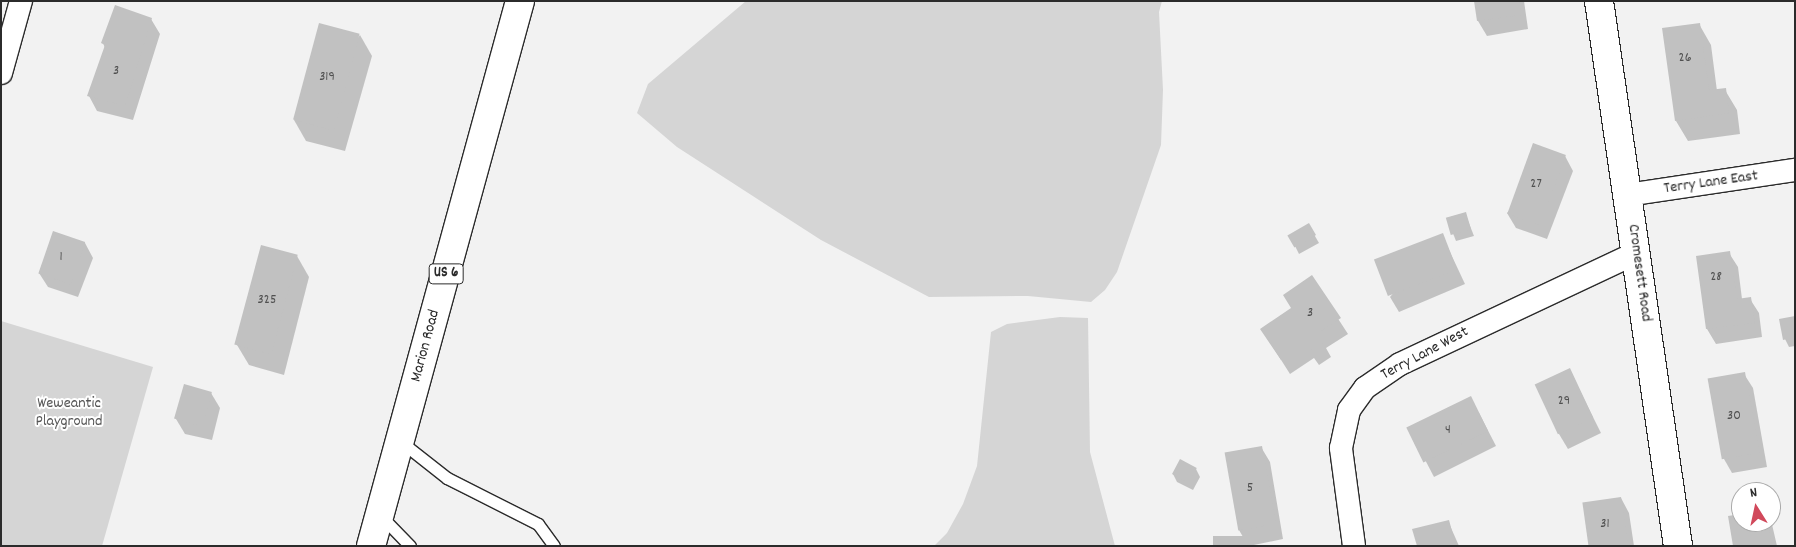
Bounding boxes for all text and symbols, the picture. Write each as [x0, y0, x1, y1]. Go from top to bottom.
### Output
house number: 26 [1679, 50, 1691, 66]
house number: 3 [113, 63, 119, 79]
house number: 319 [319, 69, 335, 85]
street label: Terry Lane East [1663, 167, 1759, 199]
house number: 27 [1530, 176, 1542, 192]
street label: Cromesett Road [1623, 223, 1655, 323]
house number: 1 [59, 249, 63, 265]
road number: US 6 [428, 262, 464, 286]
house number: 28 [1710, 269, 1722, 285]
house number: 325 [258, 292, 276, 308]
house number: 3 [1307, 305, 1313, 321]
street label: Marion Road [407, 308, 445, 384]
street label: Terry Lane West [1378, 323, 1472, 385]
house number: 29 [1558, 393, 1570, 409]
park label: Weweantic Playground [36, 394, 102, 432]
house number: 30 [1727, 408, 1741, 424]
house number: 4 [1445, 422, 1451, 438]
house number: 5 [1247, 480, 1253, 496]
north arrow [1731, 482, 1781, 532]
text: N [1748, 483, 1759, 504]
house number: 31 [1600, 516, 1610, 532]

